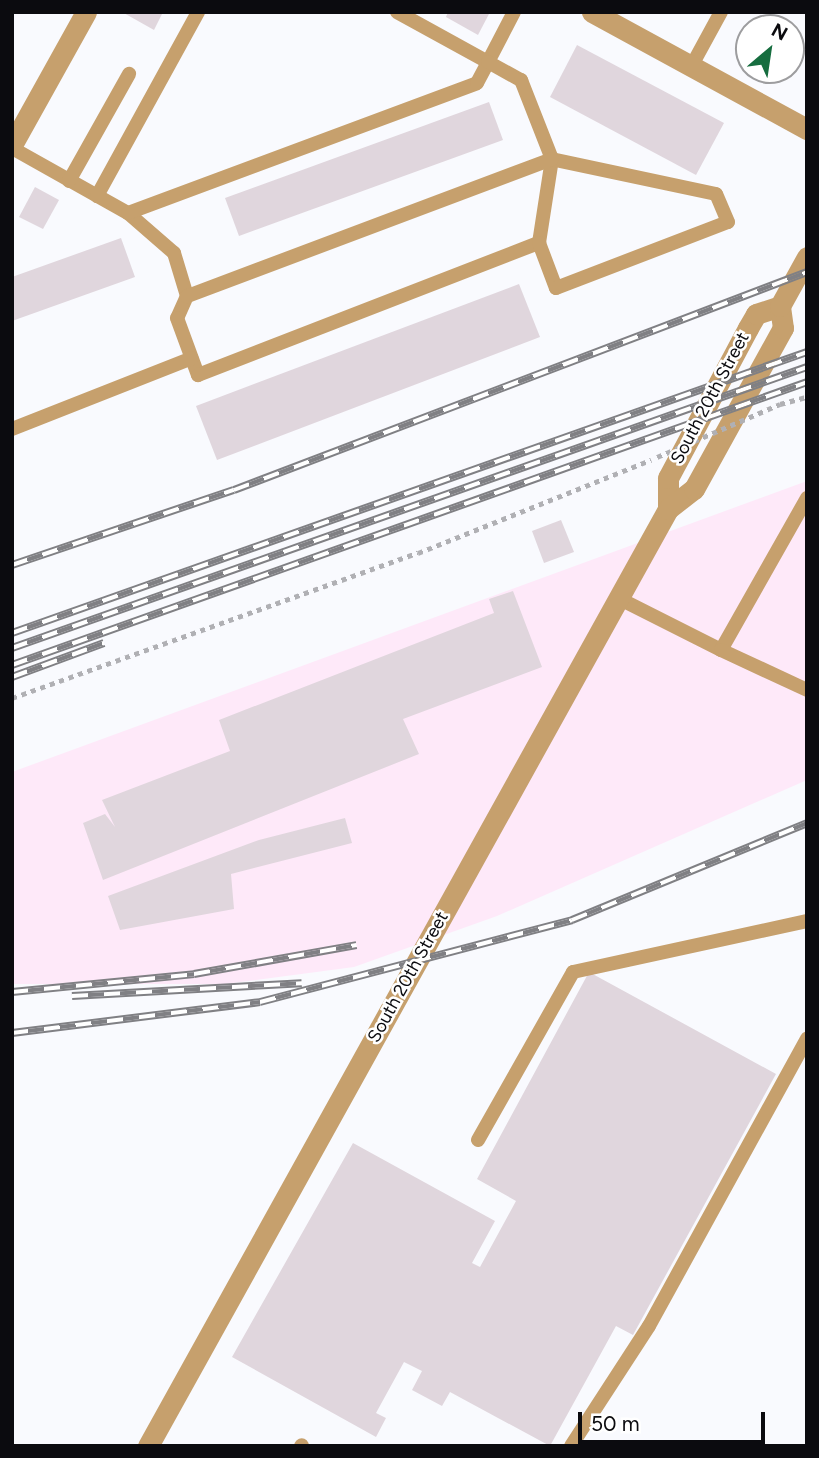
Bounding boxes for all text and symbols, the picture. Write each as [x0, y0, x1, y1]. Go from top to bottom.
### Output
north arrow [735, 14, 805, 84]
text: N [767, 18, 791, 46]
street label: South 20th Street [666, 328, 754, 468]
street label: South 20th Street [363, 908, 453, 1046]
scale bar [581, 1398, 768, 1442]
text: 50 m [591, 1411, 640, 1436]

